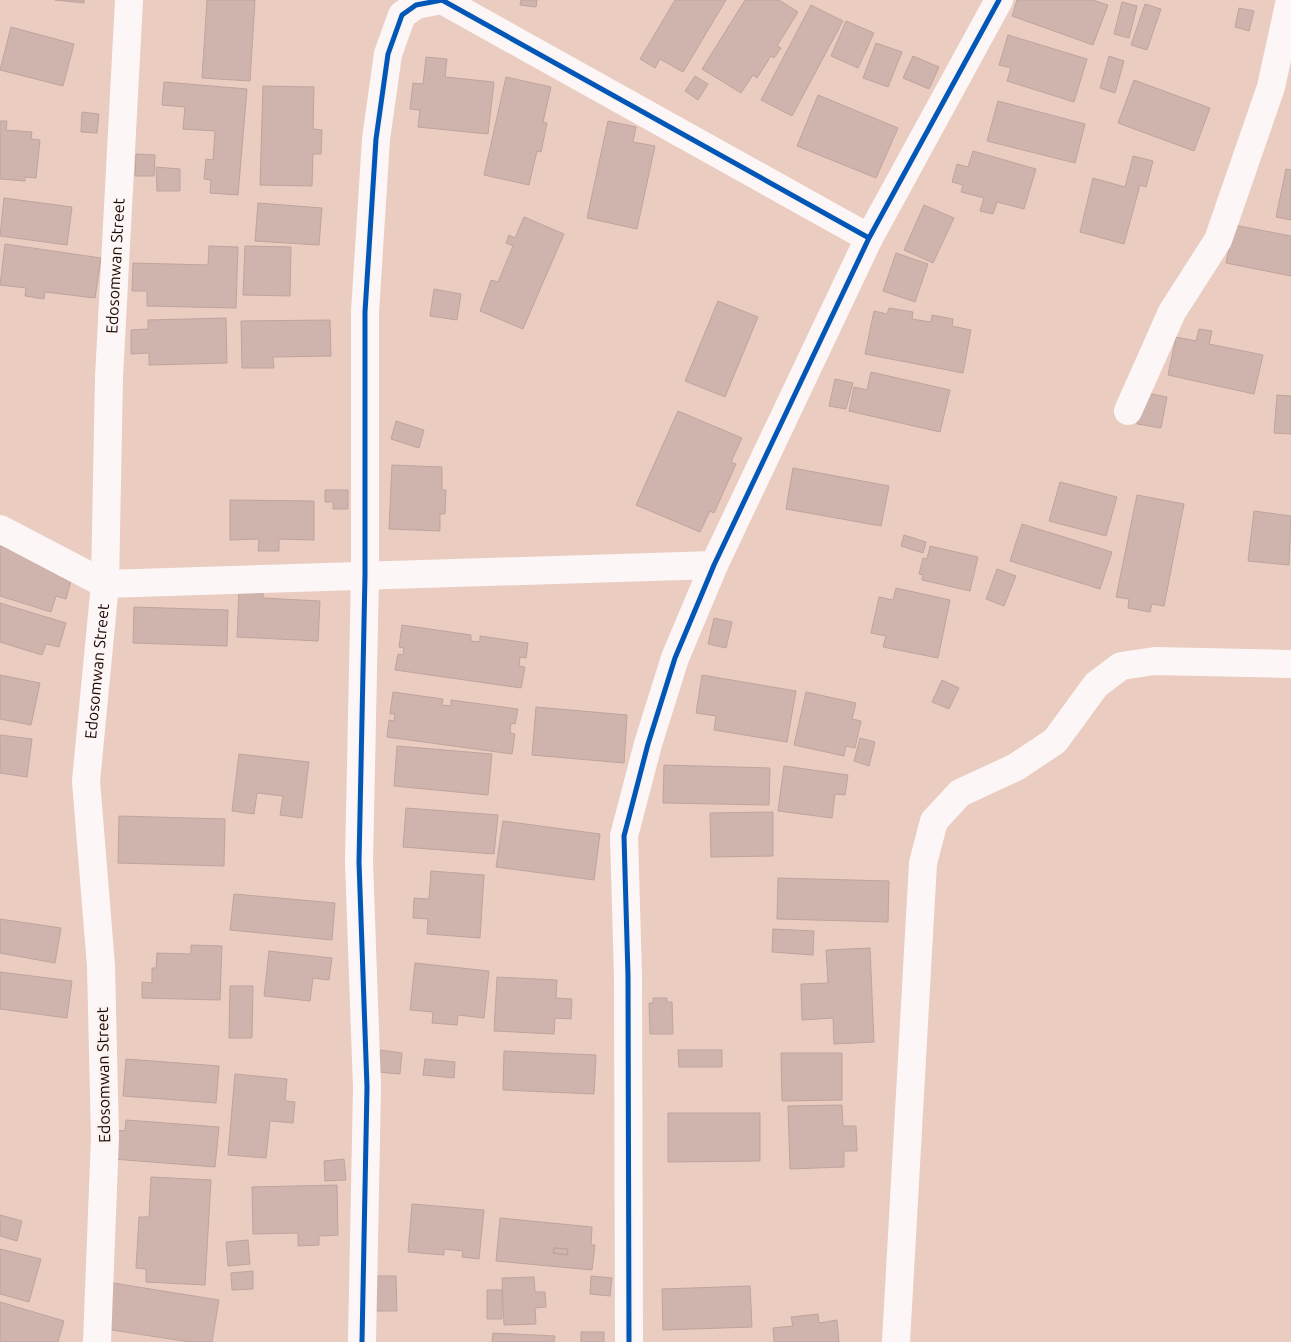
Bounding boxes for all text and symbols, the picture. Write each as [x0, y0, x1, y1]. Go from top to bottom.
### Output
street label: Edosomwan Street [102, 197, 128, 334]
street label: Edosomwan Street [81, 602, 112, 740]
street label: Edosomwan Street [93, 1006, 113, 1143]

